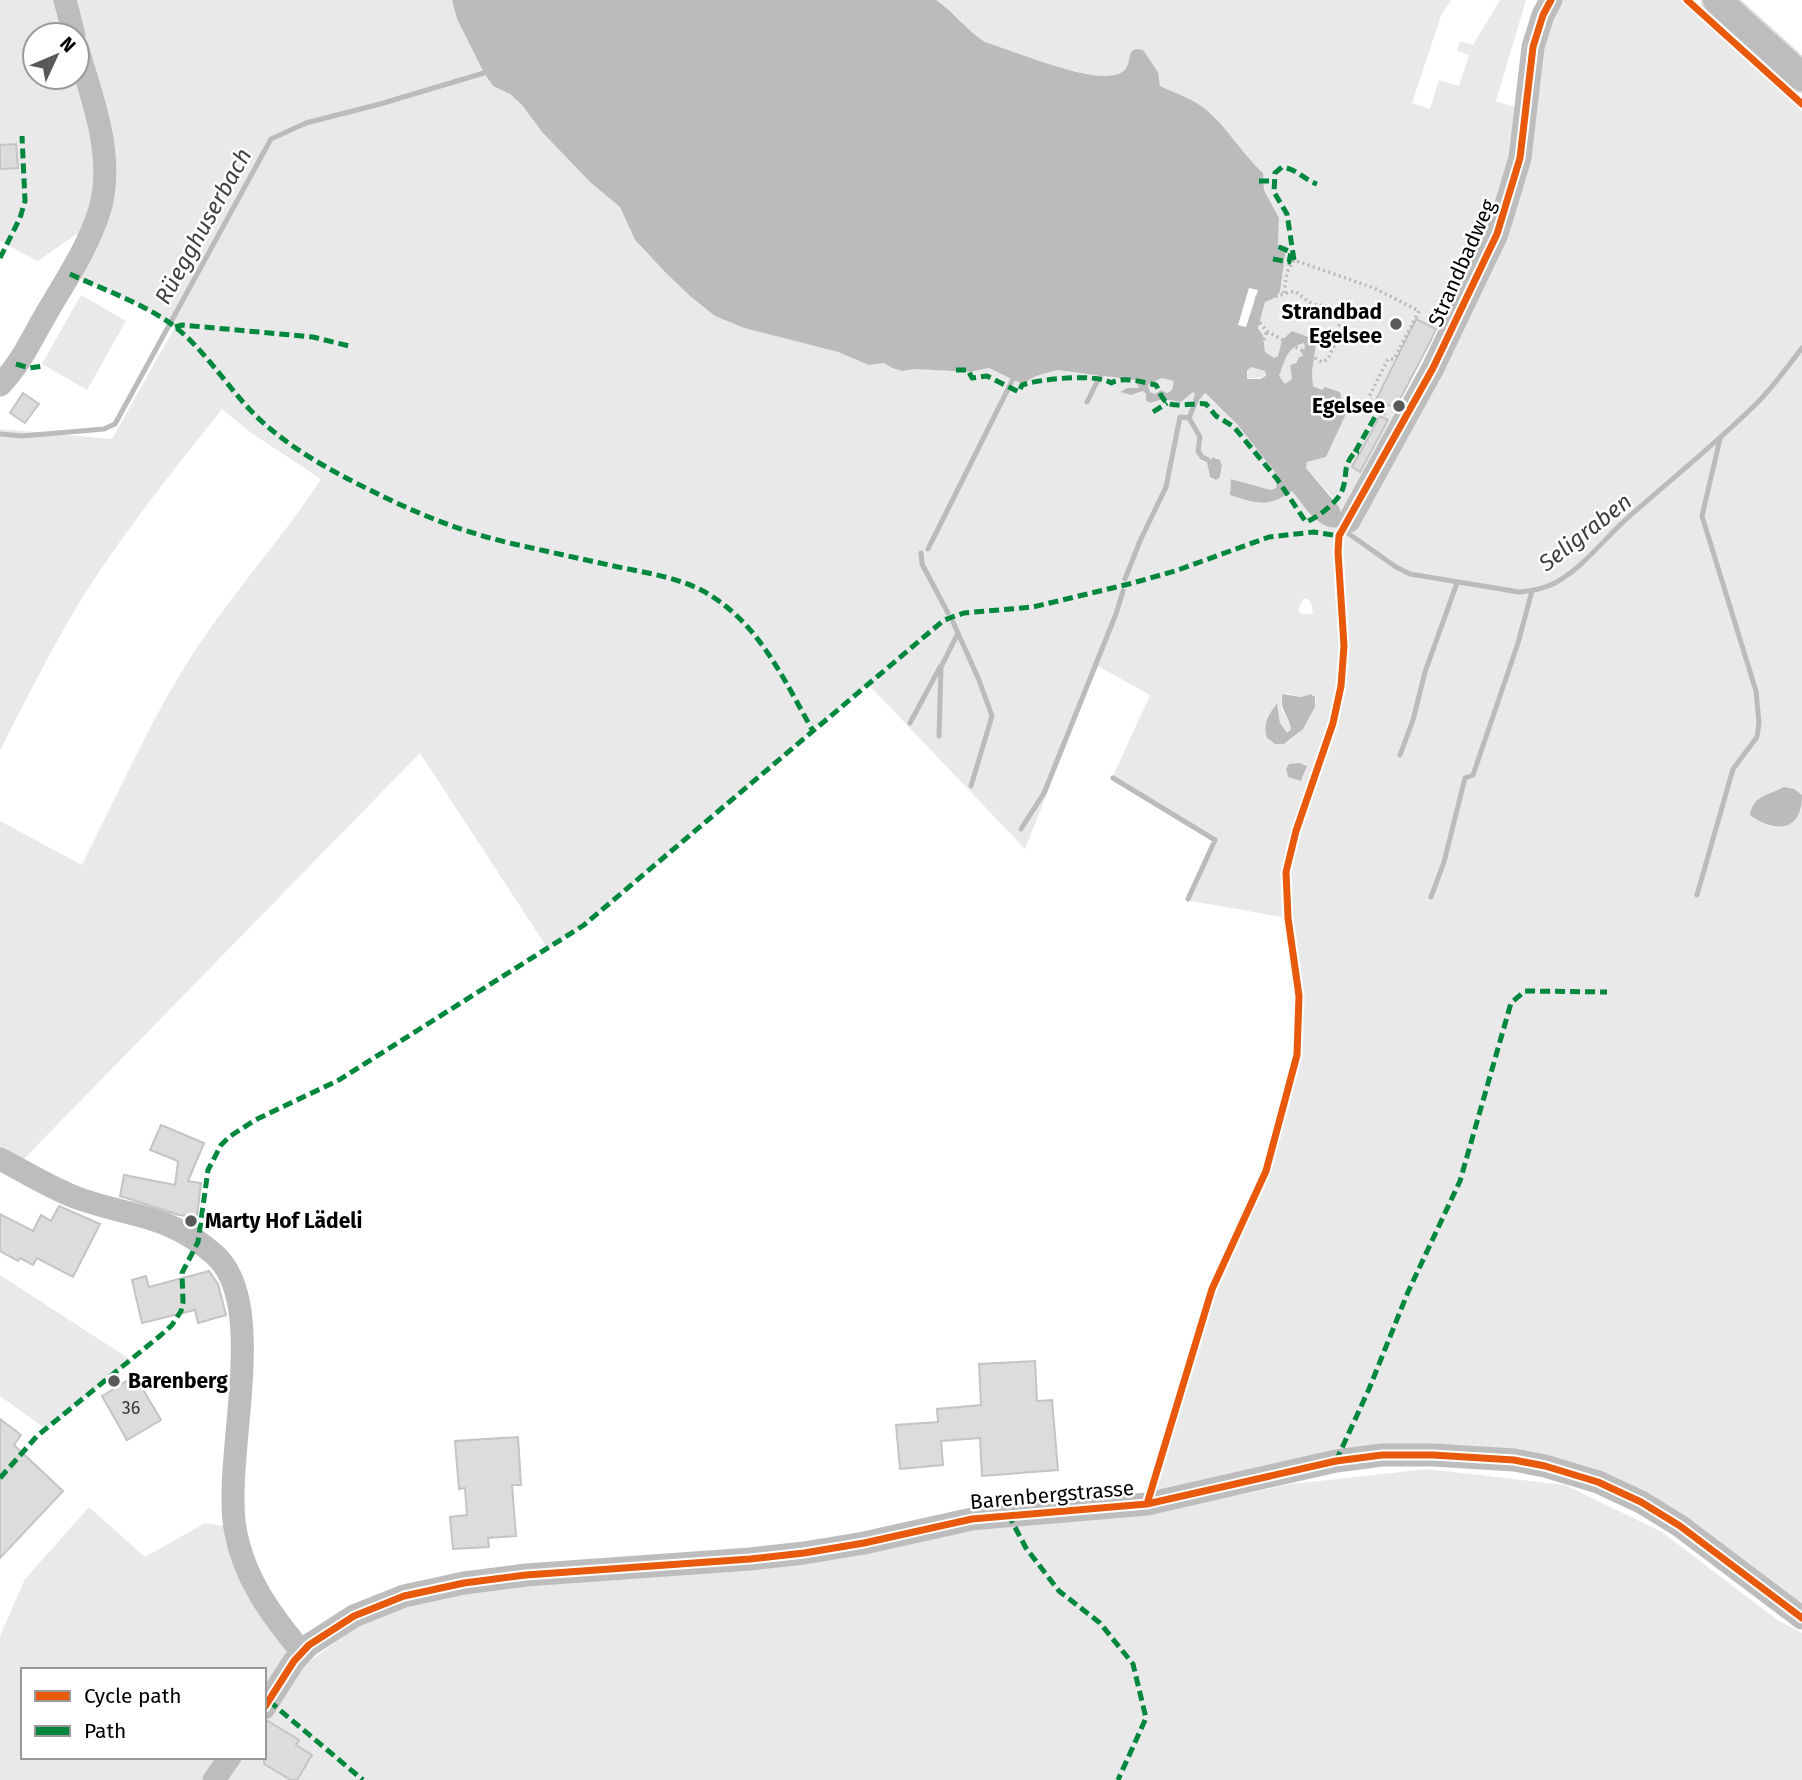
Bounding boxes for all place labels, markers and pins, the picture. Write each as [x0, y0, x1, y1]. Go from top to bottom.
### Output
place label: Strandbad Egelsee [1282, 299, 1382, 349]
marker: Strandbad Egelsee [1388, 316, 1404, 332]
place label: Egelsee [1312, 393, 1385, 419]
marker: Egelsee [1391, 398, 1407, 414]
place label: Marty Hof Lädeli [205, 1208, 362, 1234]
marker: Marty Hof Lädeli [183, 1213, 199, 1229]
place label: Barenberg [128, 1368, 228, 1394]
marker: Barenberg [106, 1373, 122, 1389]

